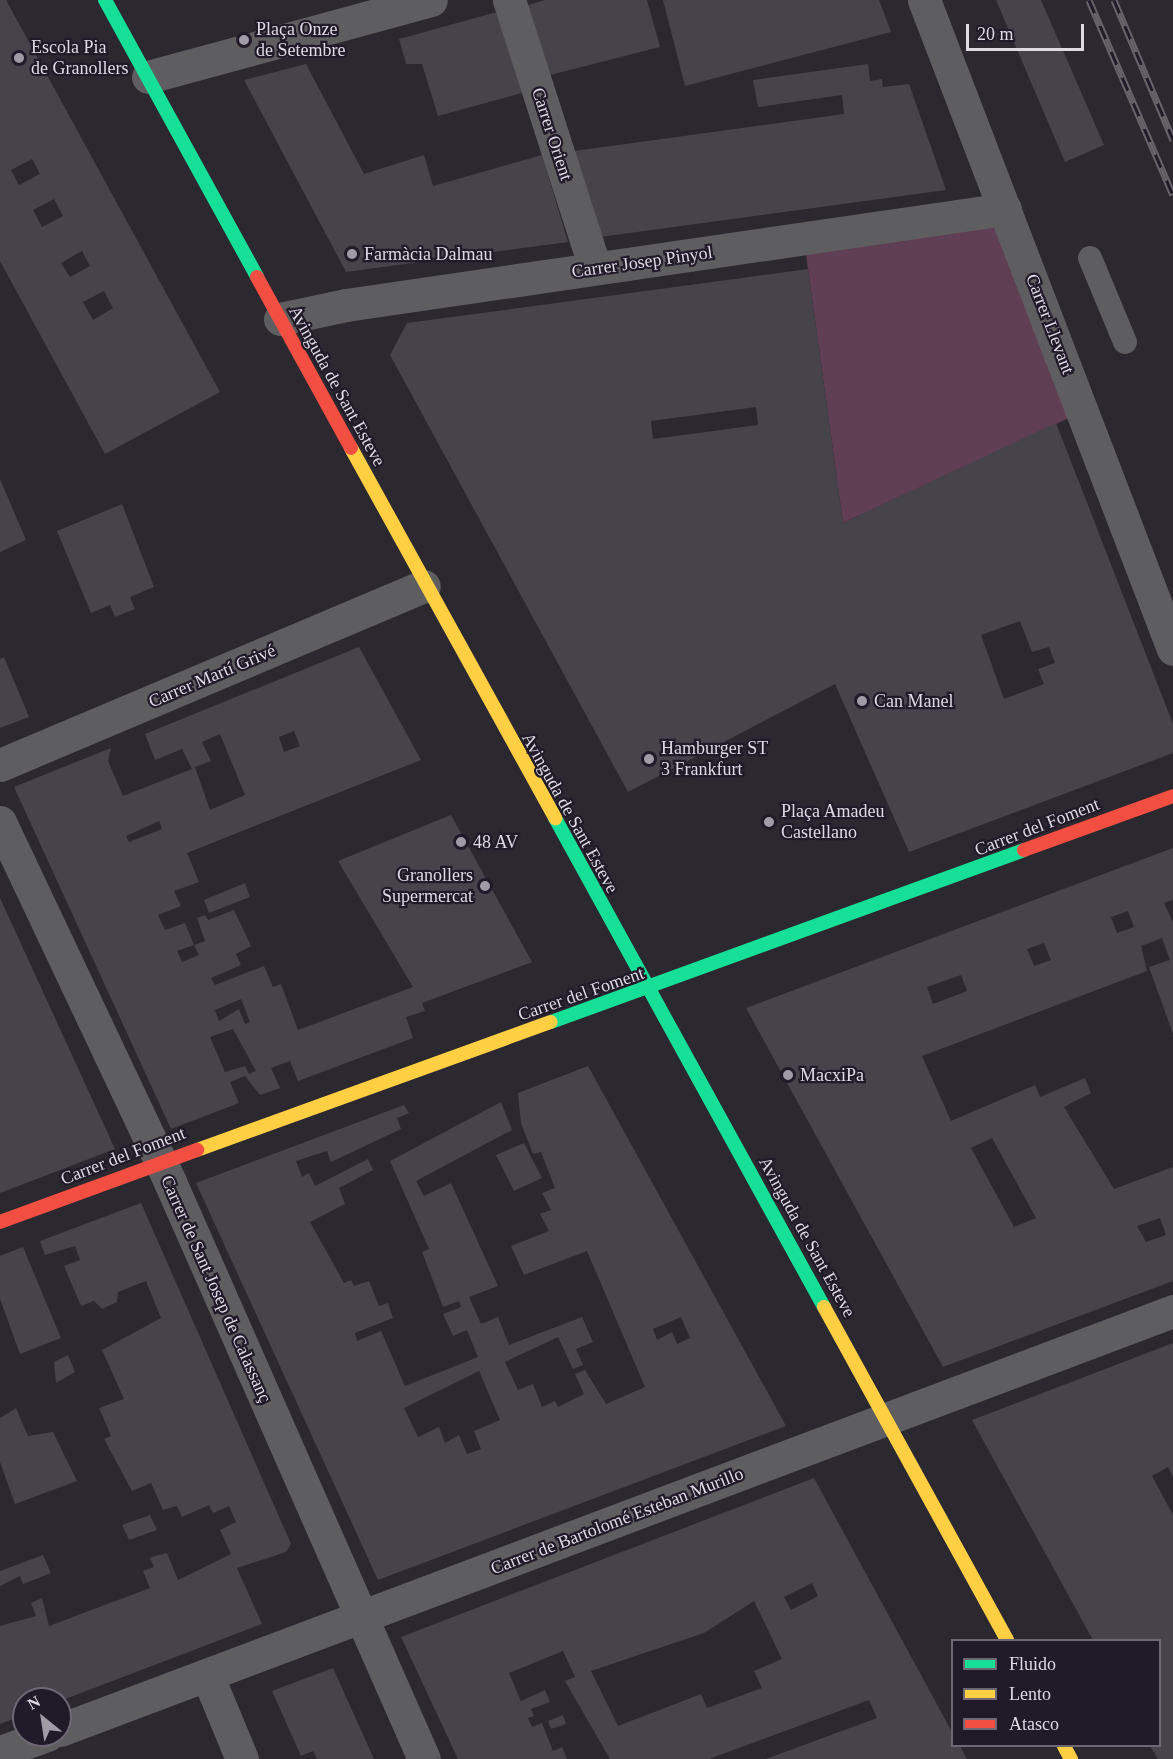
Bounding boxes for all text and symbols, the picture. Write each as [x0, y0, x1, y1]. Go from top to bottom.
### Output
scale bar [969, 12, 1088, 50]
place label: Plaça Onze de Setembre [256, 19, 345, 62]
text: 20 m [977, 24, 1014, 44]
marker: Plaça Onze de Setembre [237, 33, 251, 47]
place label: Escola Pia de Granollers [31, 37, 128, 80]
marker: Escola Pia de Granollers [12, 51, 26, 65]
street label: Carrer Orient [527, 85, 577, 183]
street label: Carrer Josep Pinyol [570, 241, 714, 283]
place label: Farmàcia Dalmau [364, 243, 492, 265]
marker: Farmàcia Dalmau [345, 247, 359, 261]
street label: Carrer Llevant [1021, 271, 1079, 377]
street label: Avinguda de Sant Esteve [284, 302, 390, 470]
street label: Carrer Martí Grivé [145, 640, 279, 712]
place label: Can Manel [874, 690, 953, 712]
marker: Can Manel [855, 694, 869, 708]
street label: Avinguda de Sant Esteve [517, 729, 623, 897]
place label: Hamburger ST 3 Frankfurt [661, 738, 768, 780]
marker: Hamburger ST 3 Frankfurt [642, 752, 656, 766]
street label: Carrer del Foment [972, 793, 1102, 861]
place label: Plaça Amadeu Castellano [781, 801, 885, 844]
marker: Plaça Amadeu Castellano [762, 815, 776, 829]
place label: 48 AV [473, 831, 519, 853]
marker: 48 AV [454, 835, 468, 849]
place label: Granollers Supermercat [382, 865, 473, 908]
marker: Granollers Supermercat [478, 879, 492, 893]
street label: Carrer del Foment [515, 962, 647, 1026]
place label: MacxiPa [800, 1064, 864, 1086]
marker: MacxiPa [781, 1068, 795, 1082]
street label: Carrer del Foment [58, 1122, 188, 1190]
street label: Avinguda de Sant Esteve [754, 1153, 860, 1321]
street label: Carrer de Sant Josep de Calassanç [156, 1172, 276, 1406]
street label: Carrer de Bartolomé Esteban Murillo [488, 1463, 746, 1579]
legend [951, 1639, 1161, 1747]
text: Fluido [1009, 1654, 1056, 1674]
text: Lento [1009, 1684, 1051, 1704]
north arrow [12, 1687, 72, 1747]
text: N [24, 1692, 43, 1713]
text: Atasco [1009, 1714, 1059, 1734]

